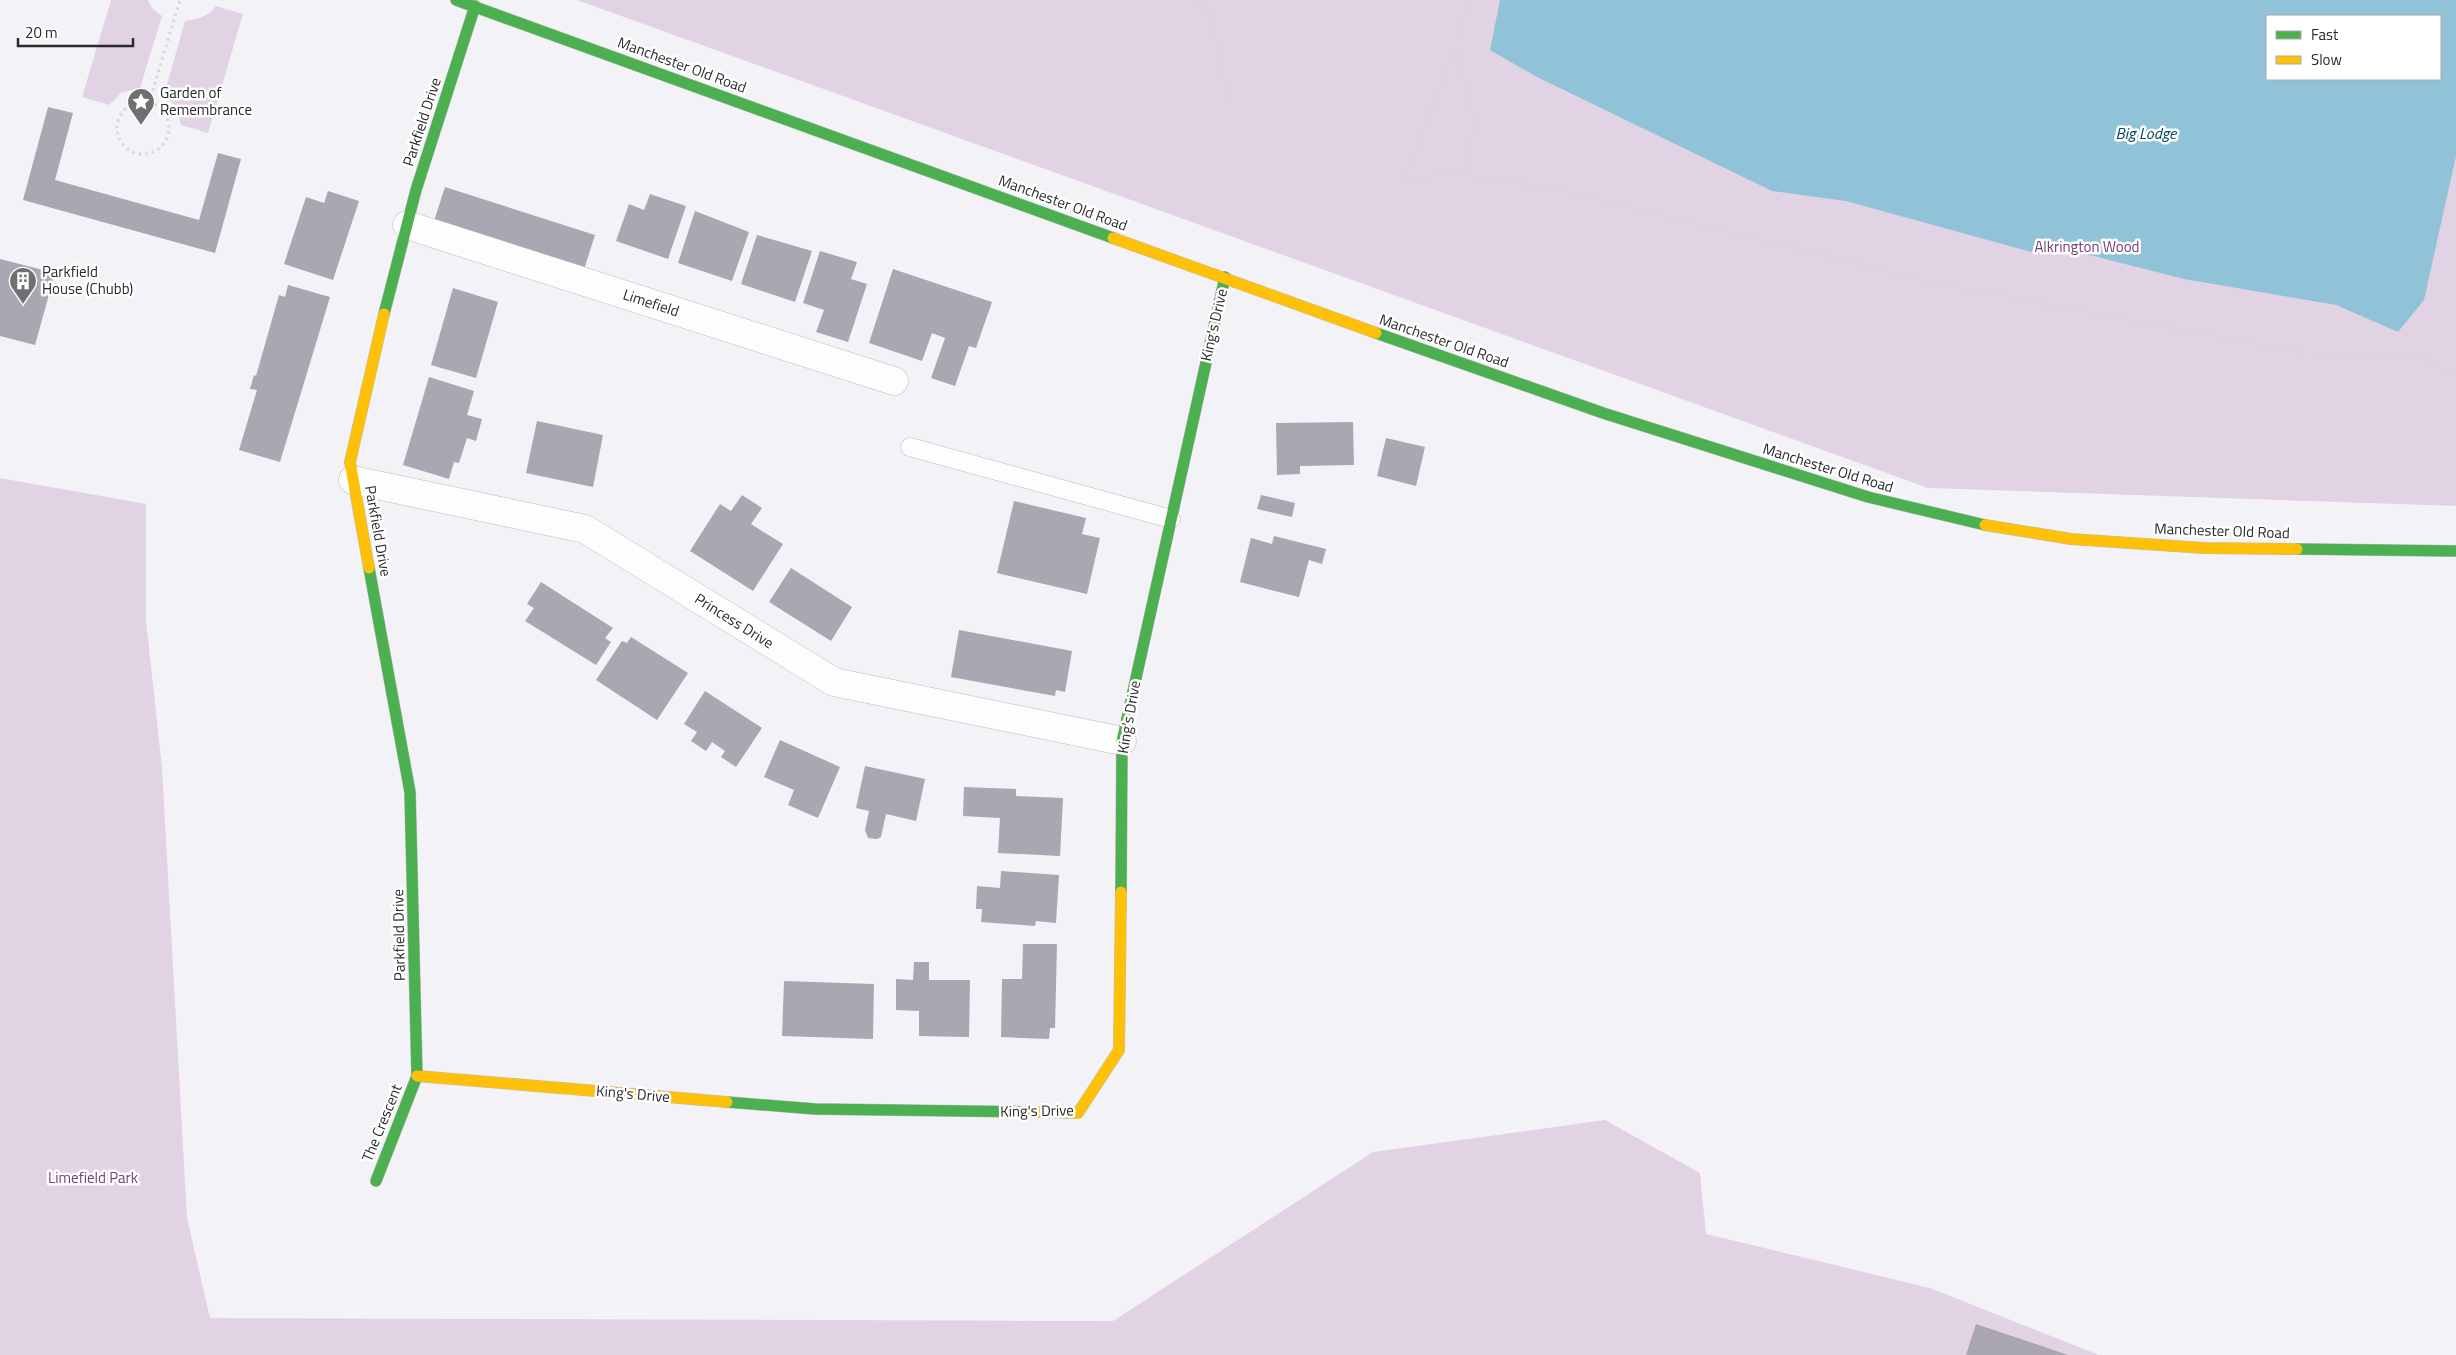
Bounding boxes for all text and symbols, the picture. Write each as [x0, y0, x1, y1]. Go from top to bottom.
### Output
scale bar [18, 15, 132, 47]
legend [2266, 15, 2441, 80]
text: 20 m [25, 21, 58, 44]
text: Fast [2311, 23, 2339, 46]
street label: Manchester Old Road [614, 31, 750, 99]
text: Slow [2311, 48, 2342, 71]
street label: Parkfield Drive [396, 75, 447, 169]
place label: Garden of Remembrance [160, 81, 252, 121]
place icon: Garden of Remembrance [126, 87, 156, 126]
water label: Big Lodge [2115, 121, 2178, 145]
street label: Manchester Old Road [995, 169, 1131, 237]
park label: Alkrington Wood [2034, 235, 2140, 258]
place label: Parkfield House (Chubb) [42, 260, 133, 300]
building icon: Parkfield House (Chubb) [8, 266, 38, 305]
street label: Limefield [620, 283, 682, 322]
street label: King's Drive [1194, 286, 1233, 363]
street label: Manchester Old Road [1376, 308, 1512, 373]
street label: Manchester Old Road [1760, 437, 1896, 498]
street label: Parkfield Drive [359, 484, 398, 578]
street label: Manchester Old Road [2154, 517, 2290, 544]
street label: Princess Drive [690, 587, 778, 654]
street label: King's Drive [1111, 679, 1146, 755]
street label: Parkfield Drive [386, 889, 411, 981]
street label: King's Drive [595, 1079, 671, 1108]
street label: The Crescent [356, 1080, 408, 1165]
street label: King's Drive [1000, 1098, 1074, 1123]
park label: Limefield Park [48, 1166, 138, 1189]

